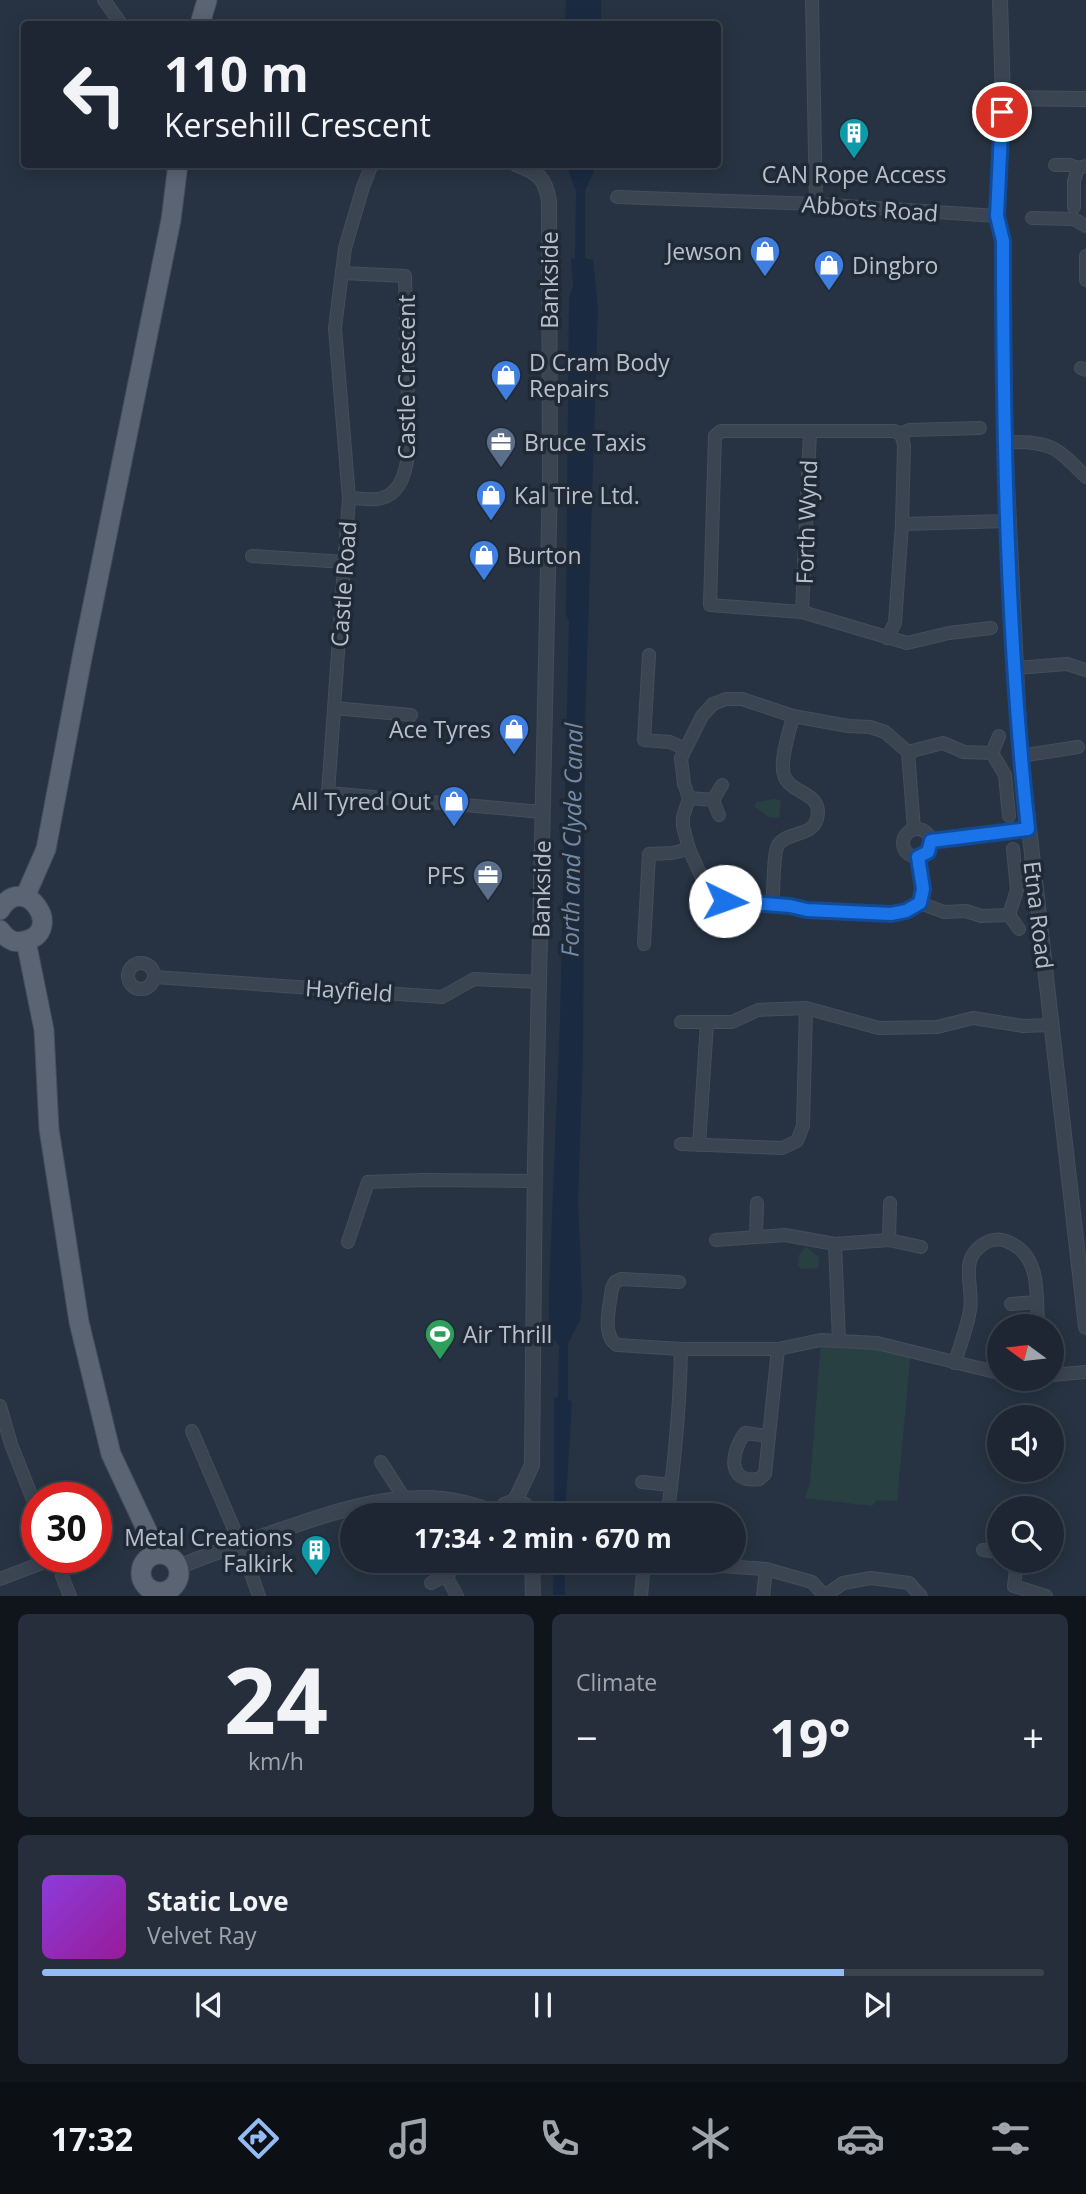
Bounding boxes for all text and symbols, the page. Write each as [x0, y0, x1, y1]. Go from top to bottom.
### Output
text: 110 m [164, 40, 309, 106]
icon: left [49, 49, 140, 140]
pin [972, 82, 1032, 142]
icon: arrive [983, 93, 1021, 131]
text: Kersehill Crescent [164, 103, 431, 146]
building icon: CAN Rope Access [837, 116, 871, 160]
place label: CAN Rope Access [762, 158, 946, 190]
street label: Abbots Road [801, 187, 939, 229]
street label: Bankside [533, 231, 565, 329]
shop icon: Jewson [748, 234, 782, 278]
place label: Jewson [664, 235, 742, 267]
shop icon: Dingbro [812, 248, 846, 292]
place label: Dingbro [852, 249, 938, 281]
street label: Castle Crescent [390, 294, 422, 460]
place label: D Cram Body Repairs [529, 346, 670, 404]
shop icon: D Cram Body Repairs [489, 358, 523, 402]
office icon: Bruce Taxis [484, 425, 518, 469]
place label: Bruce Taxis [524, 426, 647, 458]
street label: Forth Wynd [788, 459, 824, 585]
shop icon: Kal Tire Ltd. [474, 478, 508, 522]
place label: Kal Tire Ltd. [514, 479, 640, 511]
street label: Castle Road [323, 520, 363, 648]
shop icon: Burton [467, 538, 501, 582]
place label: Burton [507, 539, 582, 571]
shop icon: Ace Tyres [497, 712, 531, 756]
place label: Ace Tyres [389, 713, 491, 745]
water label: Forth and Clyde Canal [552, 722, 590, 957]
shop icon: All Tyred Out [437, 784, 471, 828]
place label: All Tyred Out [292, 785, 431, 817]
street label: Bankside [524, 840, 558, 938]
office icon: PFS [471, 858, 505, 902]
place label: PFS [427, 859, 465, 891]
street label: Etna Road [1016, 859, 1062, 971]
position arrow [688, 864, 762, 938]
street label: Hayfield [304, 971, 394, 1009]
north arrow [987, 1314, 1064, 1391]
map controls [987, 1314, 1064, 1573]
sports icon: Air Thrill [423, 1317, 457, 1361]
place label: Air Thrill [463, 1318, 552, 1350]
button: sound [987, 1405, 1064, 1482]
speed limit sign: 30 [21, 1482, 112, 1573]
button: search [987, 1496, 1064, 1573]
text: 17:34 · 2 min · 670 m [414, 1520, 672, 1556]
place label: Metal Creations Falkirk [124, 1521, 293, 1579]
building icon: Metal Creations Falkirk [299, 1533, 333, 1577]
text: 24 [224, 1637, 328, 1761]
text: Climate [576, 1666, 657, 1698]
text: 19° [769, 1701, 851, 1772]
text: − [576, 1711, 598, 1763]
text: + [1022, 1711, 1044, 1763]
text: km/h [248, 1745, 304, 1777]
text: Static Love [147, 1883, 289, 1919]
text: Velvet Ray [147, 1919, 257, 1951]
icon: previous [190, 1986, 228, 2024]
icon: pause [524, 1986, 562, 2024]
icon: next [858, 1986, 896, 2024]
icon: directions [234, 2114, 283, 2163]
icon: music [385, 2114, 434, 2163]
icon: phone [535, 2114, 584, 2163]
icon: climate [686, 2114, 735, 2163]
icon: car [836, 2114, 885, 2163]
icon: filters [986, 2114, 1035, 2163]
text: 17:32 [51, 2117, 133, 2160]

